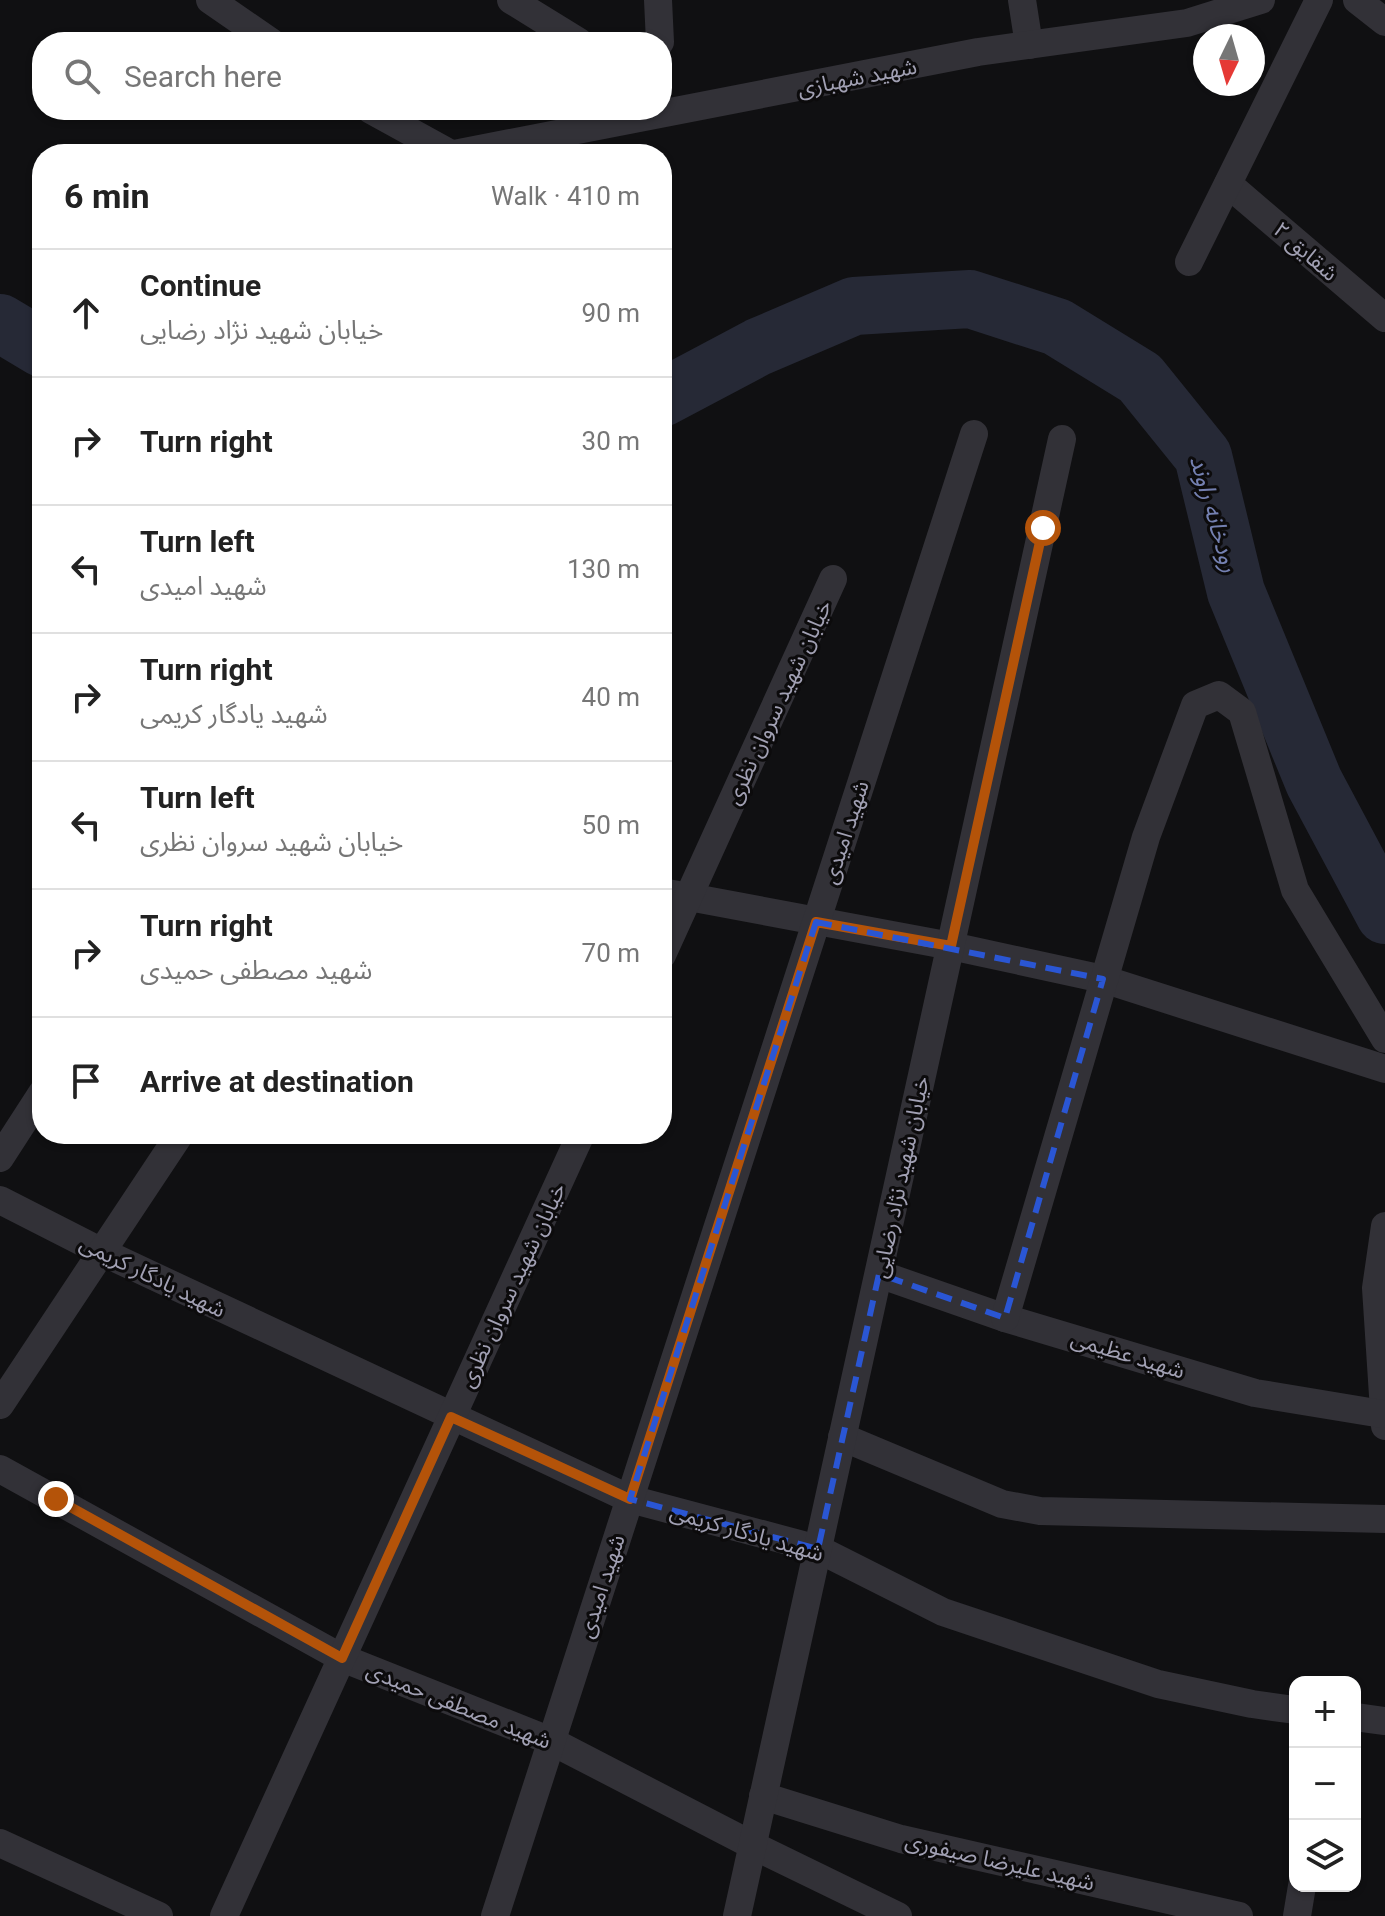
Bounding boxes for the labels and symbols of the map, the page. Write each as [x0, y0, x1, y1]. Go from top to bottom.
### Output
north arrow [1193, 24, 1265, 96]
street label: شهید شهبازی [795, 54, 919, 102]
street label: شقایق ۲ [1268, 217, 1343, 287]
water label: رودخانه راوند [1184, 452, 1244, 576]
route start [1025, 510, 1061, 546]
street label: خیابان شهید سروان نظری [720, 596, 837, 808]
street label: شهید امیدی [817, 777, 874, 887]
street label: خیابان شهید نژاد رضایی [867, 1074, 935, 1281]
street label: خیابان شهید سروان نظری [454, 1179, 571, 1391]
street label: شهید یادگار کریمی [75, 1230, 230, 1323]
street label: شهید عظیمی [1068, 1325, 1188, 1384]
route end [38, 1481, 74, 1517]
street label: شهید یادگار کریمی [667, 1499, 827, 1567]
street label: شهید امیدی [573, 1531, 630, 1641]
street label: شهید مصطفی حمیدی [363, 1657, 555, 1754]
street label: شهید علیرضا صیفوری [903, 1828, 1097, 1896]

